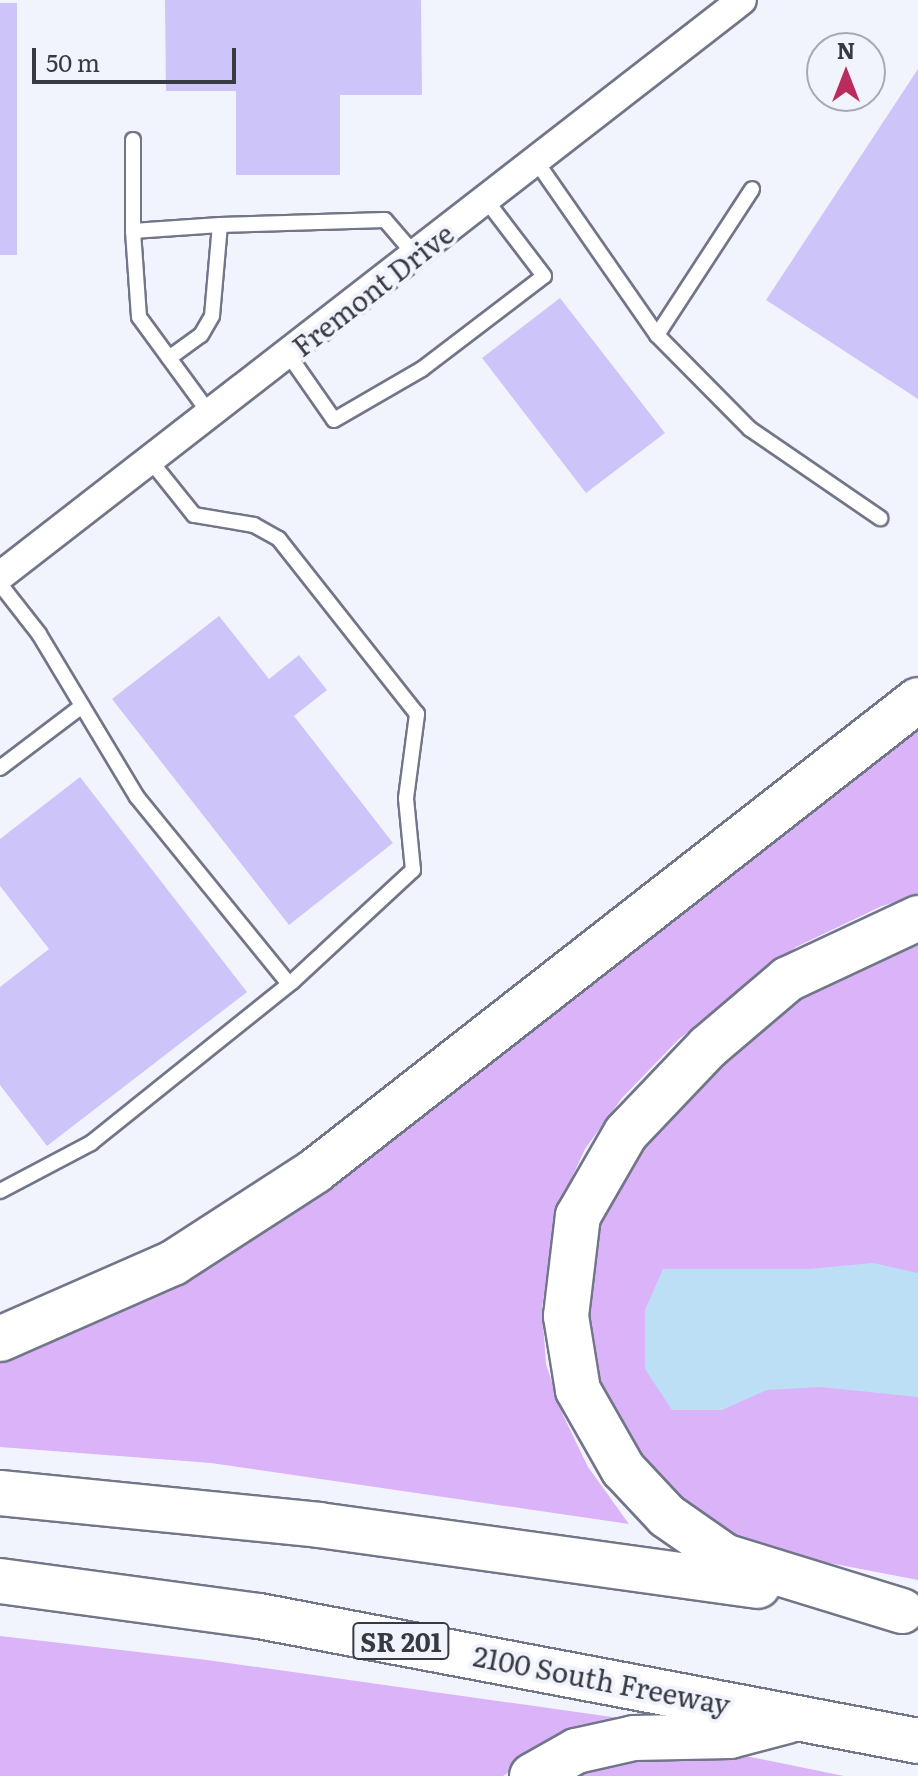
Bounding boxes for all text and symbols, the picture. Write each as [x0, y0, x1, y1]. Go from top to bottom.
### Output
scale bar [36, 32, 240, 82]
north arrow [806, 32, 886, 112]
text: N [837, 33, 855, 66]
text: 50 m [46, 44, 100, 79]
street label: Fremont Drive [285, 216, 459, 362]
road number: SR 201 [351, 1619, 451, 1663]
street label: 2100 South Freeway [471, 1638, 733, 1720]

